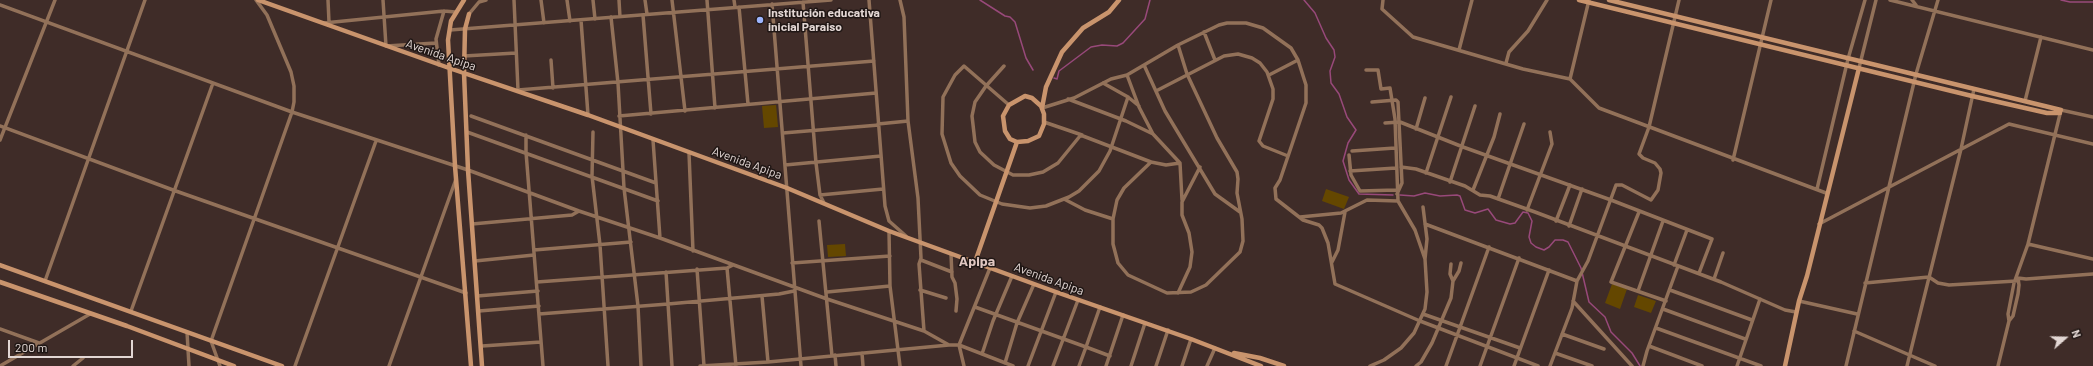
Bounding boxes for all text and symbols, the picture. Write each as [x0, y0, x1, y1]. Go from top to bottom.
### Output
place label: Institución educativa inicial Paraiso [768, 6, 880, 34]
marker: Institución educativa inicial Paraiso [755, 15, 765, 25]
street label: Avenida Apipa [404, 36, 478, 74]
street label: Avenida Apipa [710, 144, 784, 182]
district label: Apipa [959, 253, 995, 269]
street label: Avenida Apipa [1012, 260, 1086, 298]
north arrow [2045, 318, 2085, 358]
text: N [2069, 328, 2084, 339]
scale bar [10, 332, 135, 358]
text: 200 m [15, 340, 47, 354]

